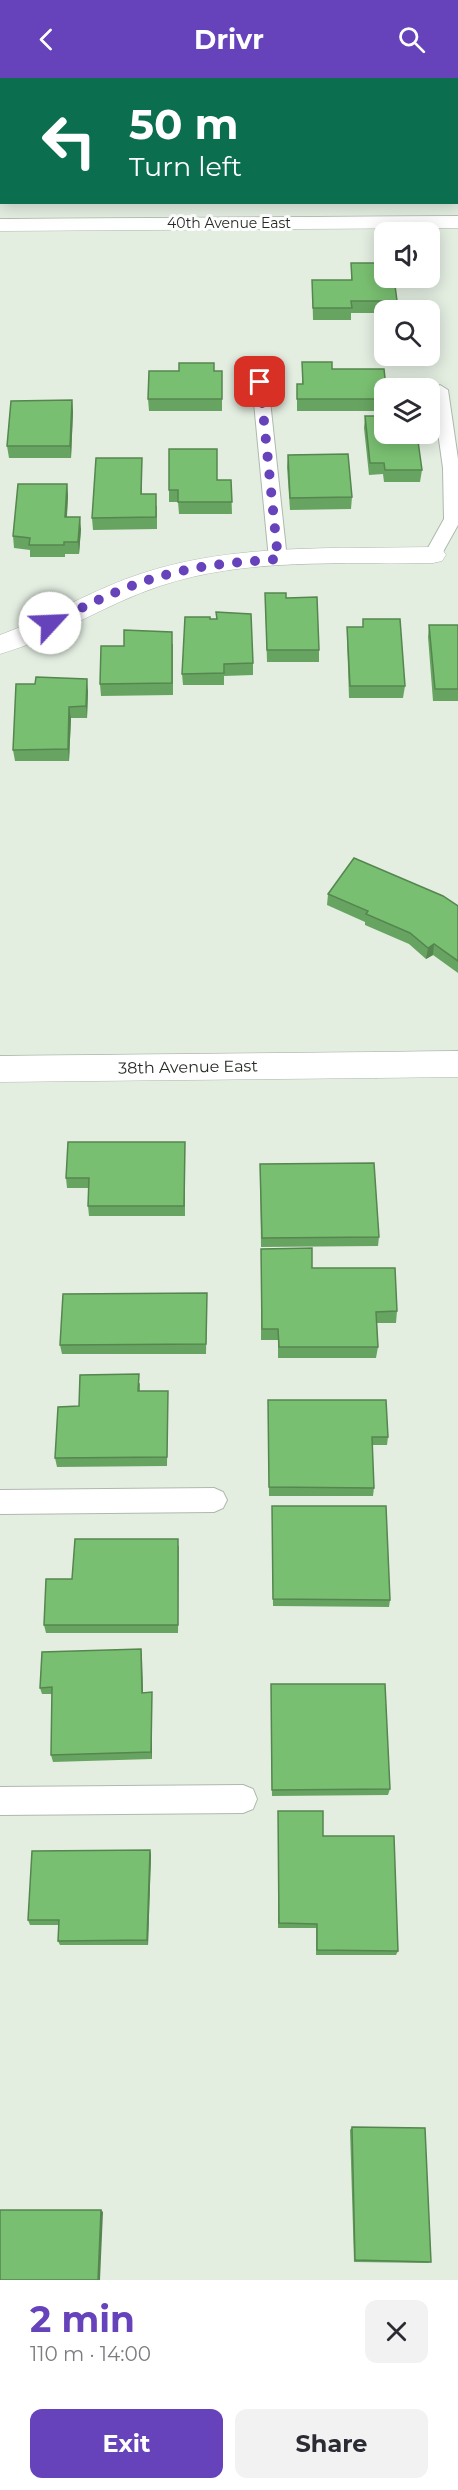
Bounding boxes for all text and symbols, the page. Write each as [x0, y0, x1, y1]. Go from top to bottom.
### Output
icon: back [30, 23, 63, 56]
text: Drivr [194, 23, 264, 56]
icon: search [395, 23, 428, 56]
text: 50 m [129, 98, 238, 150]
icon: left [30, 102, 108, 180]
text: Turn left [129, 150, 242, 183]
street label: 40th Avenue East [167, 214, 291, 232]
map controls [374, 222, 440, 444]
button: sound [374, 222, 440, 288]
button: search [374, 300, 440, 366]
pin [234, 356, 285, 407]
icon: arrive [243, 365, 276, 398]
button: layers [374, 378, 440, 444]
position arrow [18, 591, 82, 655]
street label: 38th Avenue East [118, 1056, 258, 1078]
text: 2 min [30, 2297, 135, 2341]
button: close [365, 2300, 428, 2363]
text: 110 m · 14:00 [30, 2342, 151, 2366]
button: Exit [30, 2409, 223, 2478]
button: Share [235, 2409, 428, 2478]

